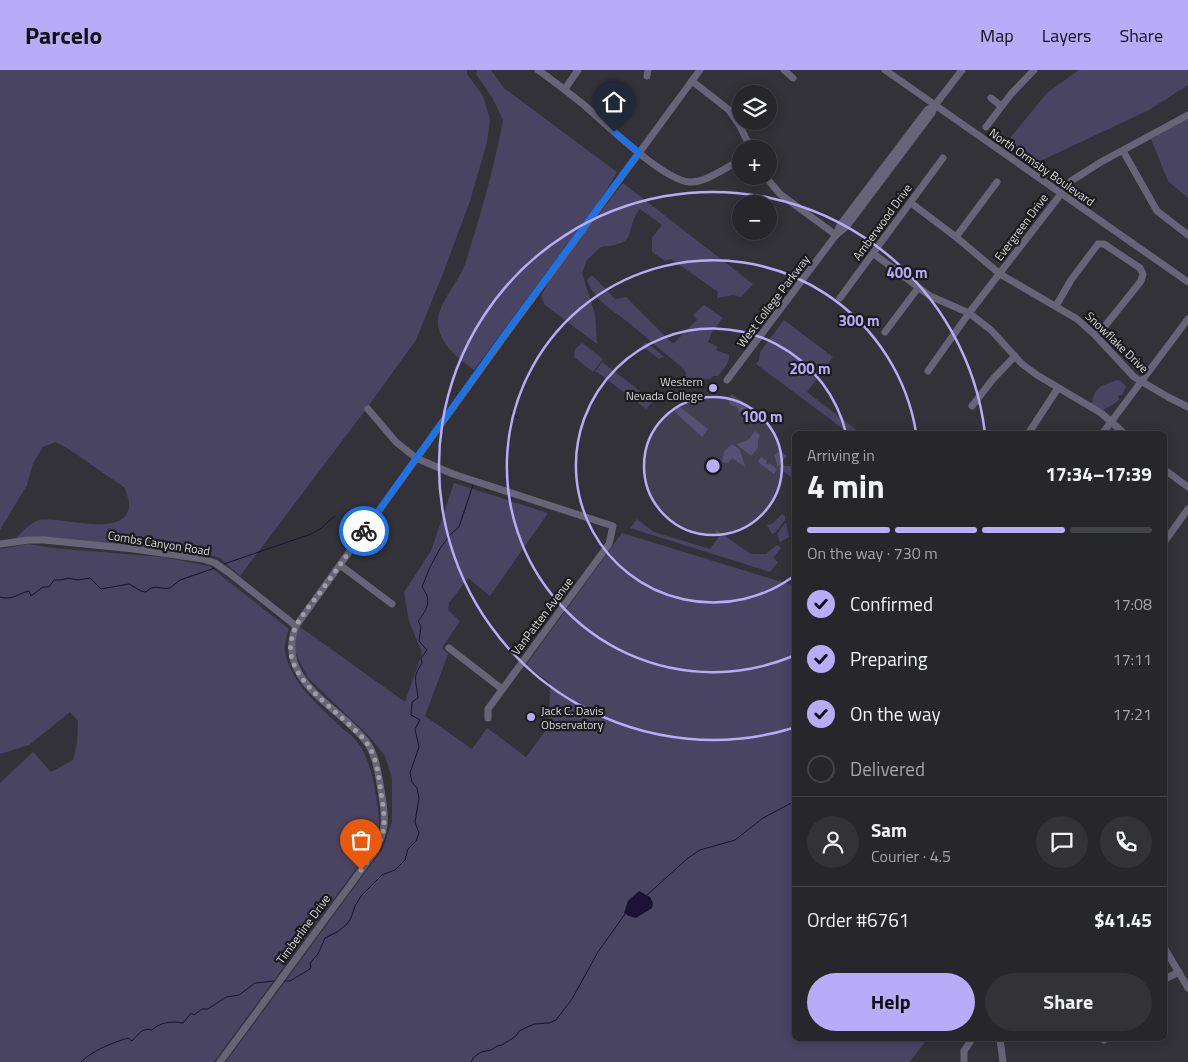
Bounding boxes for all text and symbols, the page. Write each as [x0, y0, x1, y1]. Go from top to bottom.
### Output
text: Parcelo [25, 17, 102, 53]
text: Map [980, 22, 1014, 49]
text: Layers [1042, 22, 1091, 49]
text: Share [1119, 22, 1163, 49]
pin [593, 81, 635, 132]
map controls [732, 85, 777, 240]
button: layers [732, 85, 777, 130]
icon: home [600, 88, 628, 116]
street label: North Ormsby Boulevard [985, 123, 1099, 211]
button: + [732, 140, 777, 185]
street label: Amberwood Drive [848, 180, 916, 264]
street label: Evergreen Drive [989, 189, 1053, 265]
button: − [732, 195, 777, 240]
street label: West College Parkway [732, 250, 814, 351]
text: 400 m [886, 261, 928, 284]
street label: Snowflake Drive [1081, 307, 1153, 377]
text: 300 m [838, 309, 880, 332]
text: 200 m [789, 357, 831, 380]
place label: Western Nevada College [626, 372, 703, 405]
marker: Western Nevada College [707, 382, 719, 394]
text: 100 m [741, 405, 783, 428]
text: Arriving in [807, 443, 875, 467]
centre of rings [704, 457, 722, 475]
text: 17:34–17:39 [1045, 459, 1152, 488]
text: 4 min [807, 462, 885, 510]
courier [339, 506, 389, 556]
icon: bike [350, 517, 378, 545]
street label: Combs Canyon Road [106, 526, 212, 560]
text: On the way · 730 m [807, 541, 938, 565]
street label: VanPatten Avenue [506, 573, 578, 659]
text: Confirmed [850, 589, 933, 618]
icon: check [807, 590, 835, 618]
text: 17:08 [1113, 592, 1152, 616]
text: Preparing [850, 644, 927, 673]
icon: check [807, 645, 835, 673]
text: 17:11 [1113, 647, 1152, 671]
text: On the way [850, 699, 941, 728]
icon: check [807, 700, 835, 728]
place label: Jack C. Davis Observatory [541, 701, 604, 734]
text: 17:21 [1113, 702, 1152, 726]
marker: Jack C. Davis Observatory [525, 711, 537, 723]
text: Delivered [850, 754, 925, 783]
text: Sam [871, 815, 907, 844]
button: person [807, 816, 859, 868]
button: chat [1036, 816, 1088, 868]
button: phone [1100, 816, 1152, 868]
pin [340, 819, 382, 870]
icon: bag [347, 826, 375, 854]
text: Courier · 4.5 [871, 844, 951, 868]
street label: Timberline Drive [271, 890, 335, 968]
text: Order #6761 [807, 905, 909, 934]
text: $41.45 [1094, 905, 1152, 934]
button: Help [807, 973, 975, 1031]
button: Share [985, 973, 1152, 1031]

